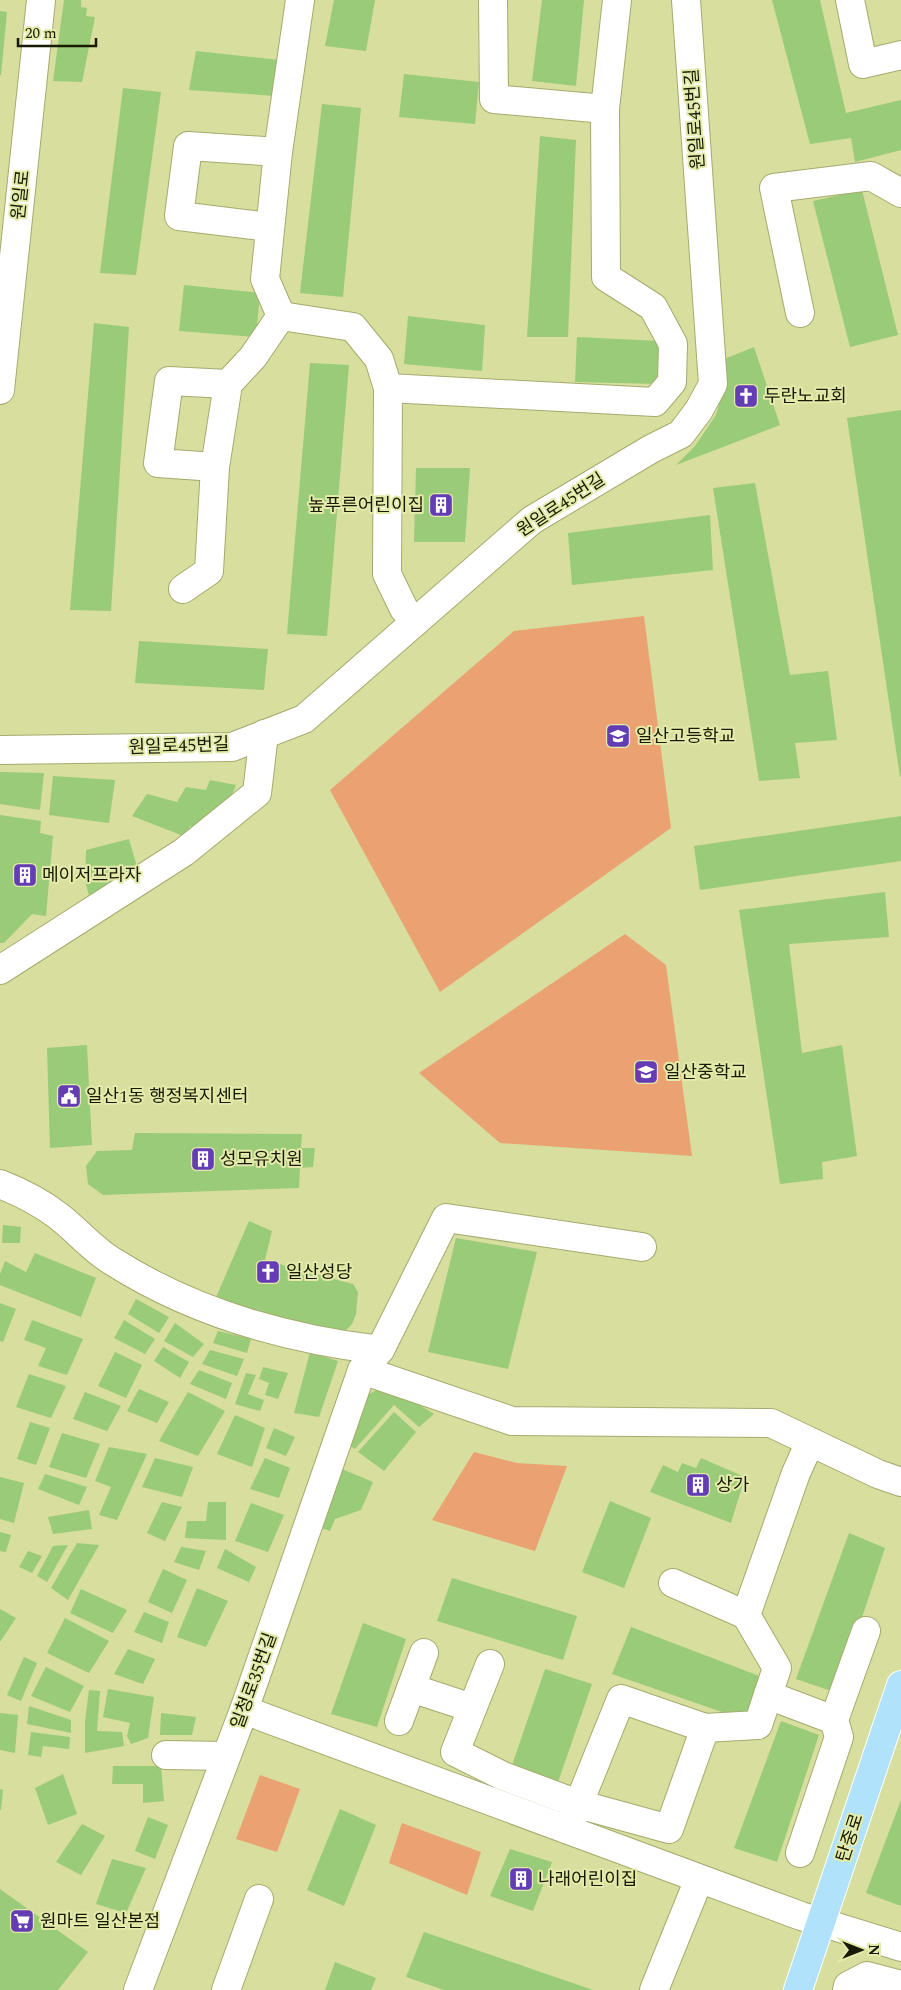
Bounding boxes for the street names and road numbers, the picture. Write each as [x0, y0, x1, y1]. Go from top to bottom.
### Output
street label: 원일로45번길 [678, 68, 712, 170]
street label: 원일로 [5, 169, 37, 221]
street label: 원일로45번길 [511, 466, 611, 544]
street label: 원일로45번길 [128, 731, 230, 761]
street label: 일청로35번길 [224, 1629, 284, 1733]
street label: 탄중로 [829, 1810, 871, 1866]

